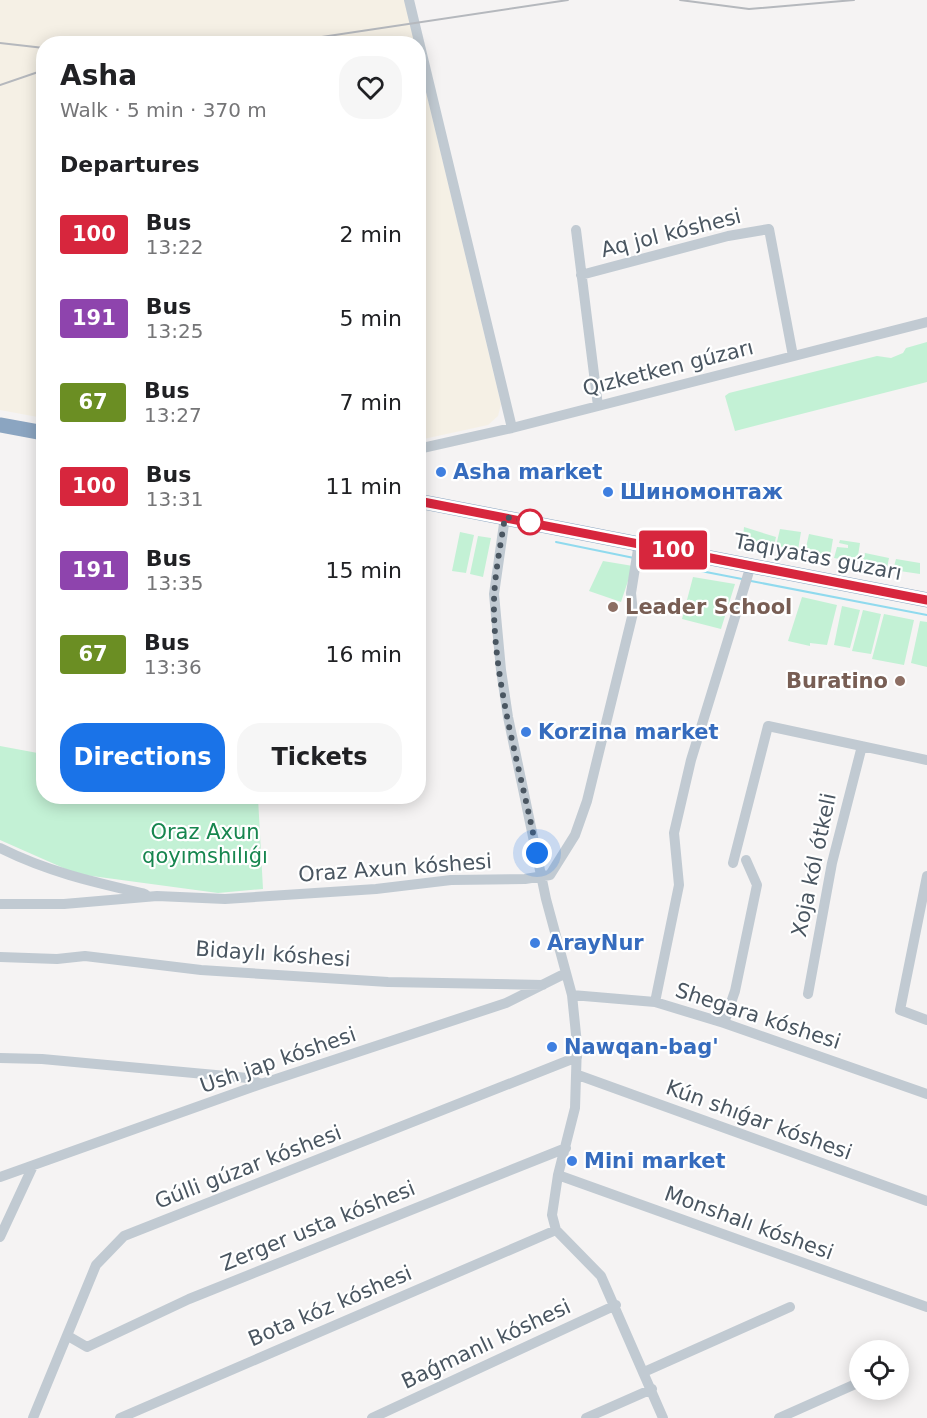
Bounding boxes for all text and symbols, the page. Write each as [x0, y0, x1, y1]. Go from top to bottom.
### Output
button: heart [339, 56, 402, 119]
text: Asha [60, 59, 137, 92]
text: Walk · 5 min · 370 m [60, 98, 267, 122]
text: Departures [60, 152, 200, 177]
street label: Aq jol kóshesi [599, 204, 743, 262]
text: Bus [146, 210, 191, 235]
text: 100 [72, 222, 116, 246]
text: 2 min [340, 222, 402, 247]
text: 13:22 [146, 235, 203, 259]
text: Bus [146, 294, 191, 319]
text: 191 [72, 306, 116, 330]
text: 5 min [340, 306, 402, 331]
text: 13:25 [146, 319, 203, 343]
street label: Qızketken gúzarı [580, 335, 756, 401]
text: Bus [144, 378, 190, 403]
text: 67 [78, 390, 108, 414]
text: 7 min [340, 390, 402, 415]
text: 13:27 [144, 403, 202, 427]
place label: Asha market [453, 460, 602, 484]
text: Bus [146, 462, 191, 487]
marker: Asha market [434, 465, 448, 479]
text: 100 [72, 474, 116, 498]
text: 11 min [326, 474, 402, 499]
place label: Шиномонтаж [620, 480, 783, 504]
marker: Шиномонтаж [601, 485, 615, 499]
text: 13:31 [146, 487, 203, 511]
unlabelled marker [517, 509, 543, 535]
street label: Taqıyatas gúzarı [731, 529, 904, 585]
line badge: 100 [638, 530, 708, 570]
text: 100 [651, 538, 695, 562]
text: Bus [146, 546, 191, 571]
text: 191 [72, 558, 116, 582]
text: 15 min [326, 558, 402, 583]
text: 13:35 [146, 571, 203, 595]
place label: Leader School [625, 595, 792, 619]
marker: Leader School [606, 600, 620, 614]
text: Bus [144, 630, 190, 655]
text: 67 [78, 642, 108, 666]
text: 16 min [326, 642, 402, 667]
text: 13:36 [144, 655, 202, 679]
place label: Buratino [786, 669, 888, 693]
marker: Buratino [893, 674, 907, 688]
place label: Korzina market [538, 720, 719, 744]
button: Directions [60, 723, 225, 792]
button: Tickets [237, 723, 402, 792]
marker: Korzina market [519, 725, 533, 739]
street label: Xoja kól ótkeli [787, 791, 841, 939]
park label: Oraz Axun qoyımshılıǵı [142, 820, 268, 868]
your location [522, 838, 552, 868]
street label: Oraz Axun kóshesi [297, 849, 493, 887]
place label: ArayNur [547, 931, 644, 955]
marker: ArayNur [528, 936, 542, 950]
street label: Bidaylı kóshesi [195, 937, 351, 971]
street label: Shegara kóshesi [672, 978, 844, 1054]
street label: Ush jap kóshesi [197, 1022, 359, 1098]
place label: Nawqan-bag' [564, 1035, 719, 1059]
marker: Nawqan-bag' [545, 1040, 559, 1054]
street label: Kún shıǵar kóshesi [663, 1075, 855, 1165]
street label: Gúlli gúzar kóshesi [151, 1120, 345, 1214]
place label: Mini market [584, 1149, 726, 1173]
marker: Mini market [565, 1154, 579, 1168]
street label: Zerger usta kóshesi [217, 1176, 419, 1276]
street label: Monshalı kóshesi [661, 1181, 837, 1265]
street label: Bota kóz kóshesi [245, 1261, 415, 1351]
street label: Baǵmanlı kóshesi [398, 1294, 574, 1394]
map controls [849, 1340, 909, 1400]
button: locate [849, 1340, 909, 1400]

